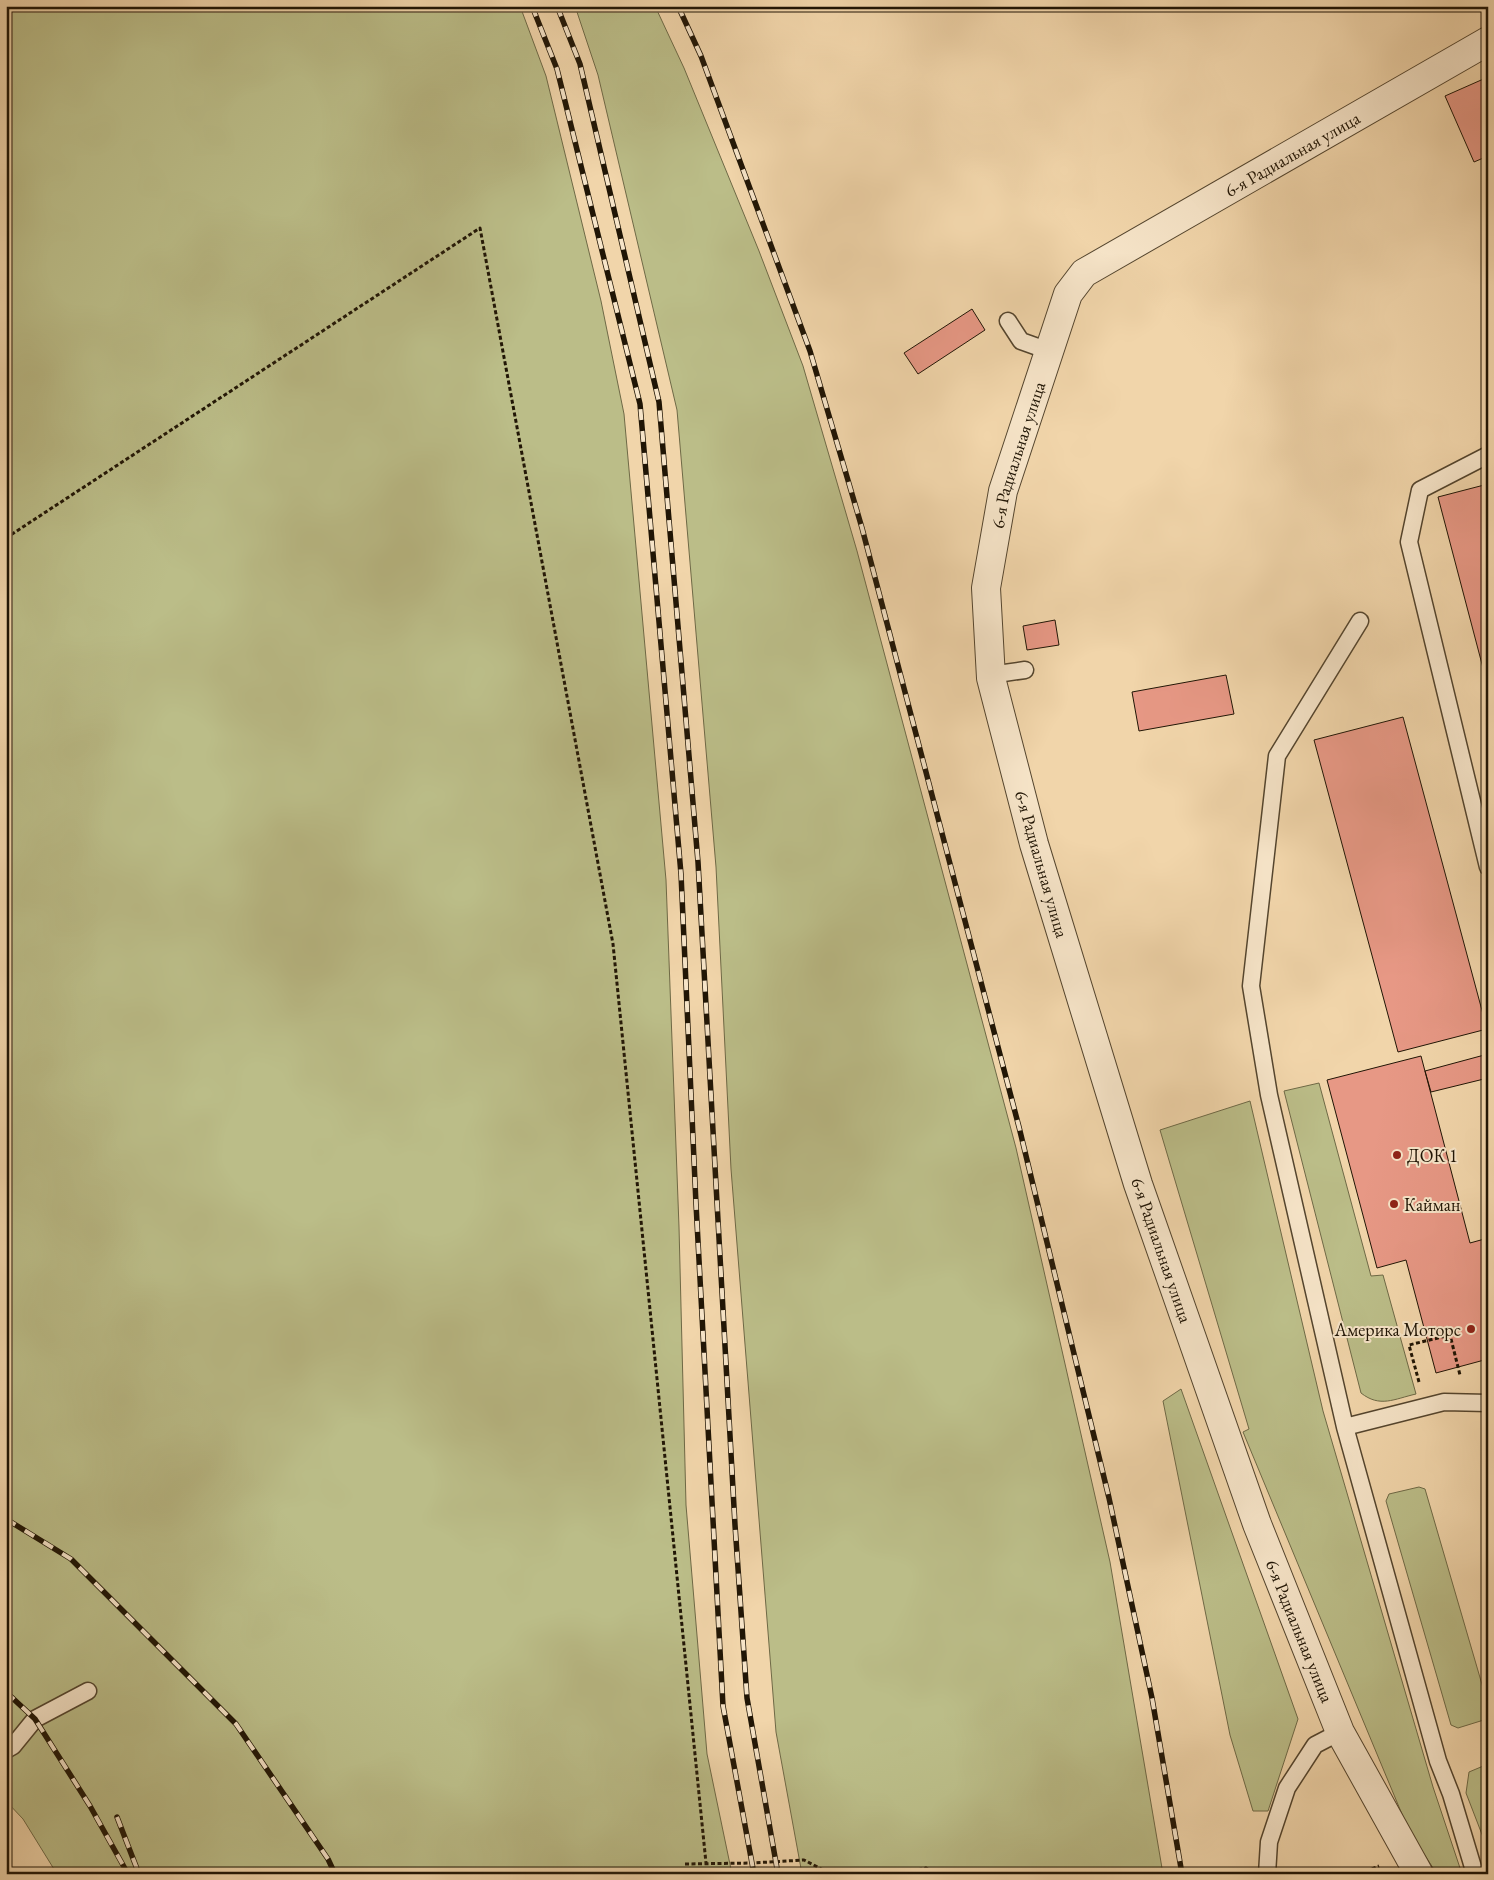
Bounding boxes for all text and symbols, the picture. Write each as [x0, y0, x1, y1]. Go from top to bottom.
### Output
street label: 6-я Радиальная улица [1220, 105, 1364, 201]
street label: 6-я Радиальная улица [985, 378, 1050, 530]
street label: 6-я Радиальная улица [1010, 788, 1074, 941]
place label: ДОК 1 [1407, 1144, 1458, 1167]
marker: ДОК 1 [1391, 1149, 1403, 1161]
street label: 6-я Радиальная улица [1126, 1174, 1198, 1326]
place label: Кайман [1404, 1193, 1460, 1216]
marker: Кайман [1388, 1198, 1400, 1210]
place label: Америка Моторс [1334, 1318, 1461, 1341]
marker: Америка Моторс [1465, 1323, 1477, 1335]
street label: 6-я Радиальная улица [1261, 1556, 1339, 1707]

